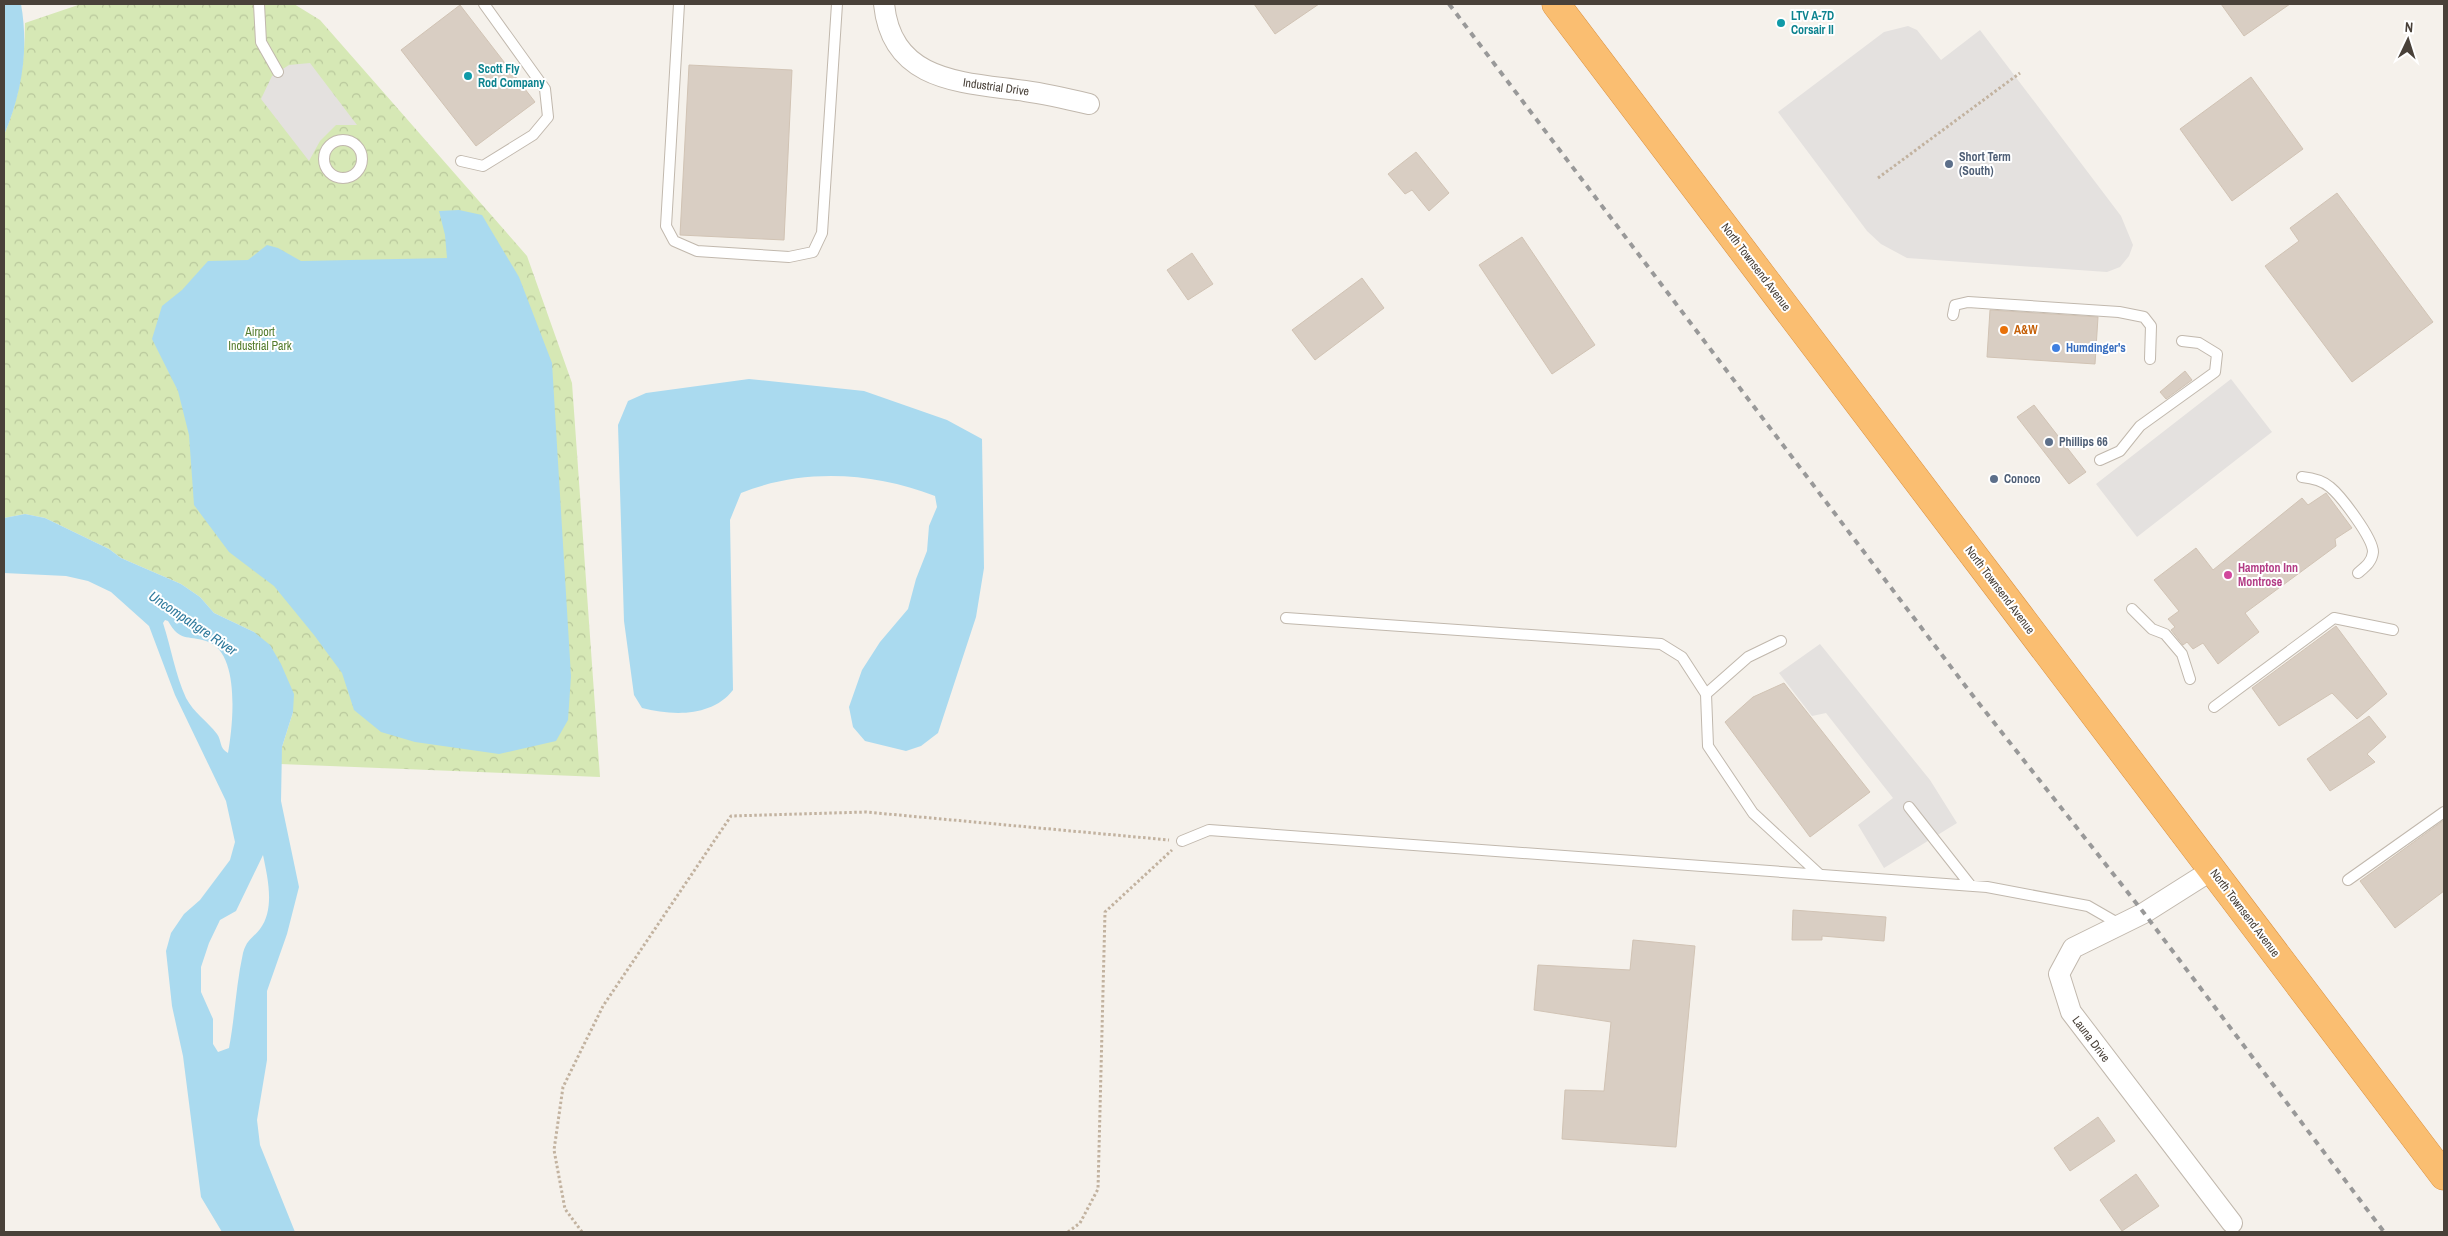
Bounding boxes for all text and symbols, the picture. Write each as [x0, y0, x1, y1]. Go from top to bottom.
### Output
place label: LTV A-7D Corsair II [1791, 8, 1834, 38]
north arrow [2383, 15, 2433, 65]
marker: LTV A-7D Corsair II [1775, 17, 1787, 29]
text: N [2404, 18, 2414, 36]
place label: Scott Fly Rod Company [478, 61, 545, 91]
marker: Scott Fly Rod Company [462, 70, 474, 82]
street label: Industrial Drive [962, 74, 1030, 100]
place label: Short Term (South) [1959, 149, 2011, 179]
marker: Short Term (South) [1943, 158, 1955, 170]
street label: North Townsend Avenue [1718, 220, 1794, 314]
place label: A&W [2014, 322, 2038, 338]
park label: Airport Industrial Park [228, 324, 292, 354]
marker: A&W [1998, 324, 2010, 336]
place label: Humdinger's [2066, 340, 2126, 356]
marker: Humdinger's [2050, 342, 2062, 354]
place label: Phillips 66 [2059, 434, 2108, 450]
marker: Phillips 66 [2043, 436, 2055, 448]
place label: Conoco [2004, 471, 2041, 487]
marker: Conoco [1988, 473, 2000, 485]
street label: North Townsend Avenue [1962, 543, 2038, 637]
place label: Hampton Inn Montrose [2238, 560, 2298, 590]
marker: Hampton Inn Montrose [2222, 569, 2234, 581]
water label: Uncompahgre River [145, 587, 242, 660]
street label: North Townsend Avenue [2207, 866, 2283, 960]
street label: Launa Drive [2068, 1013, 2114, 1065]

